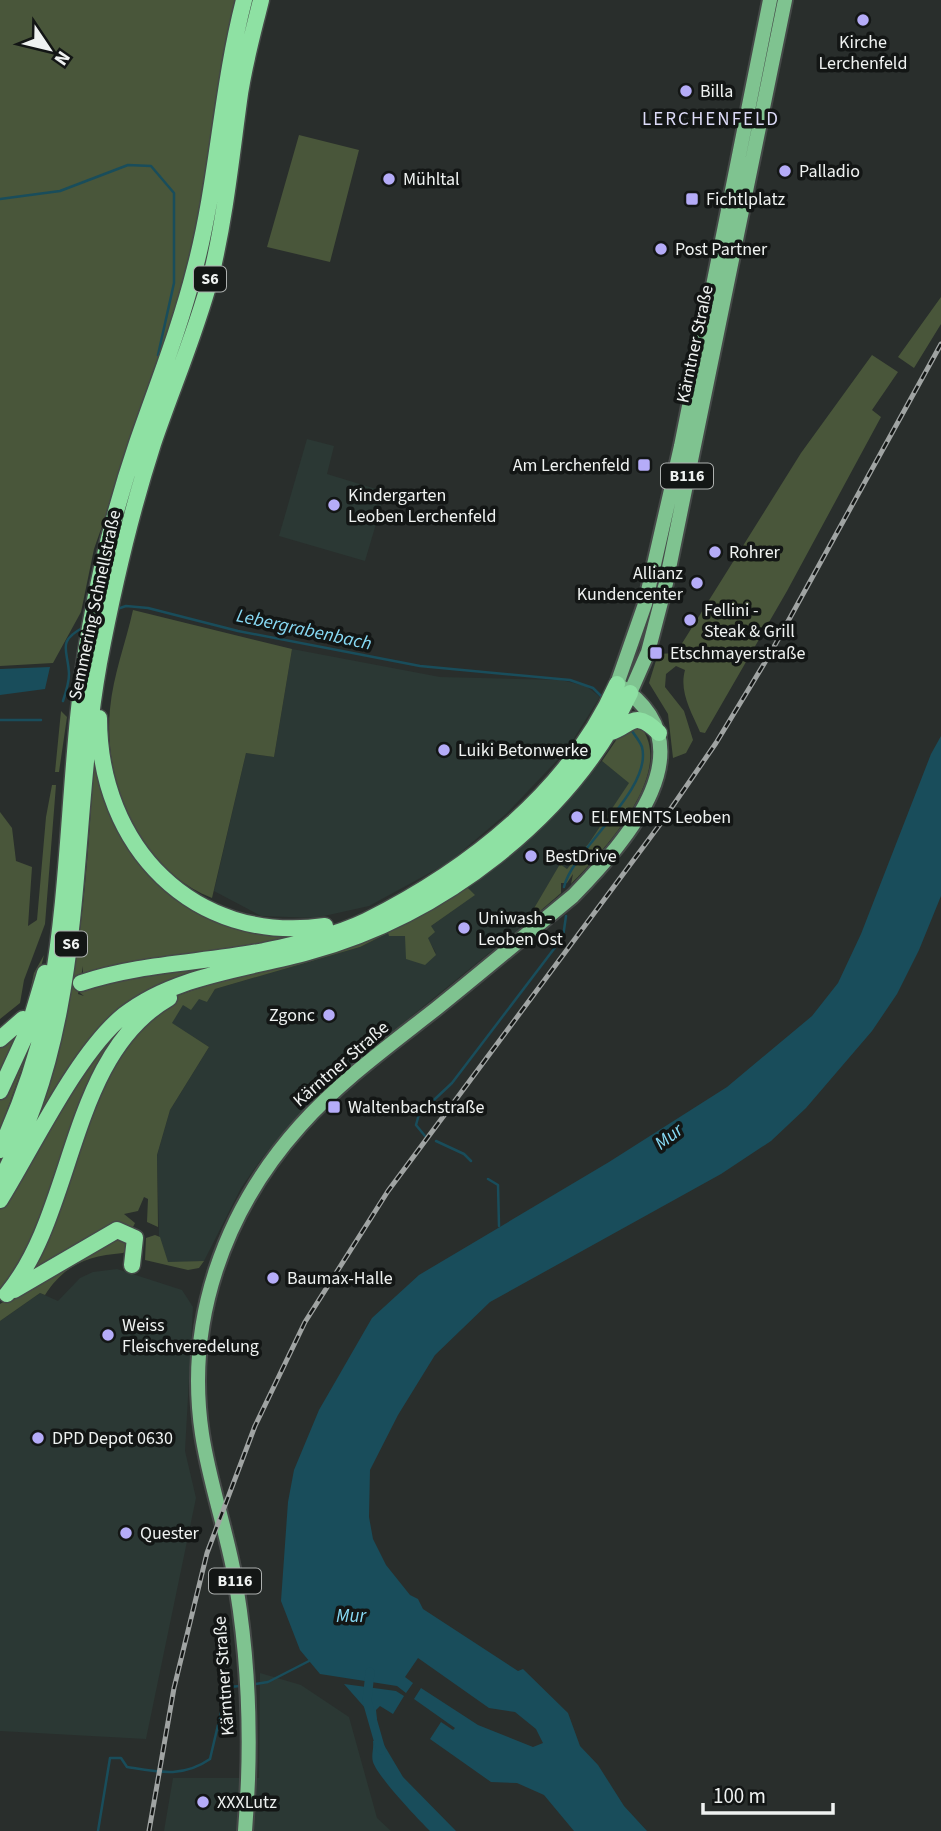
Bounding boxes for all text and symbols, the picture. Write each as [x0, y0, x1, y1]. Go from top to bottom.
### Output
marker: Kirche Lerchenfeld [855, 12, 871, 28]
north arrow [14, 14, 84, 84]
place label: Kirche Lerchenfeld [819, 30, 907, 76]
text: N [47, 45, 76, 71]
place label: Billa [700, 79, 733, 104]
marker: Billa [678, 83, 694, 99]
district label: LERCHENFELD [642, 106, 780, 133]
place label: Palladio [799, 159, 860, 184]
marker: Palladio [777, 163, 793, 179]
place label: Mühltal [403, 167, 460, 192]
marker: Mühltal [381, 171, 397, 187]
place label: Fichtlplatz [706, 187, 785, 212]
marker: Fichtlplatz [684, 191, 700, 207]
place label: Post Partner [675, 237, 768, 262]
marker: Post Partner [653, 241, 669, 257]
road number: S6 [194, 266, 226, 292]
street label: Kärntner Straße [670, 283, 720, 405]
place label: Am Lerchenfeld [513, 453, 630, 478]
marker: Am Lerchenfeld [636, 457, 652, 473]
road number: B116 [661, 463, 713, 489]
place label: Kindergarten Leoben Lerchenfeld [348, 483, 496, 529]
marker: Kindergarten Leoben Lerchenfeld [326, 497, 342, 513]
street label: Semmering Schnellstraße [63, 508, 127, 702]
place label: Rohrer [729, 540, 781, 565]
marker: Rohrer [707, 544, 723, 560]
place label: Allianz Kundencenter [577, 561, 684, 607]
marker: Allianz Kundencenter [689, 575, 705, 591]
place label: Fellini - Steak & Grill [704, 598, 795, 644]
water label: Lebergrabenbach [234, 602, 374, 658]
marker: Fellini - Steak & Grill [682, 612, 698, 628]
place label: Etschmayerstraße [670, 641, 805, 666]
marker: Etschmayerstraße [648, 645, 664, 661]
place label: Luiki Betonwerke [458, 738, 588, 763]
marker: Luiki Betonwerke [436, 742, 452, 758]
place label: ELEMENTS Leoben [591, 805, 731, 830]
marker: ELEMENTS Leoben [569, 809, 585, 825]
place label: BestDrive [545, 844, 617, 869]
marker: BestDrive [523, 848, 539, 864]
place label: Uniwash - Leoben Ost [478, 906, 563, 952]
marker: Uniwash - Leoben Ost [456, 920, 472, 936]
road number: S6 [55, 932, 87, 956]
place label: Zgonc [269, 1003, 315, 1028]
marker: Zgonc [321, 1007, 337, 1023]
street label: Kärntner Straße [288, 1015, 394, 1113]
place label: Waltenbachstraße [348, 1095, 484, 1120]
marker: Waltenbachstraße [326, 1099, 342, 1115]
water label: Mur [649, 1116, 690, 1157]
place label: Baumax-Halle [287, 1266, 393, 1291]
marker: Baumax-Halle [265, 1270, 281, 1286]
place label: Weiss Fleischveredelung [122, 1313, 259, 1359]
marker: Weiss Fleischveredelung [100, 1327, 116, 1343]
place label: DPD Depot 0630 [52, 1426, 173, 1451]
marker: DPD Depot 0630 [30, 1430, 46, 1446]
place label: Quester [140, 1521, 200, 1546]
marker: Quester [118, 1525, 134, 1541]
road number: B116 [209, 1568, 261, 1594]
water label: Mur [336, 1603, 367, 1630]
street label: Kärntner Straße [207, 1615, 241, 1737]
scale bar [703, 1772, 832, 1816]
text: 100 m [713, 1781, 766, 1811]
place label: XXXLutz [217, 1790, 277, 1815]
marker: XXXLutz [195, 1794, 211, 1810]

